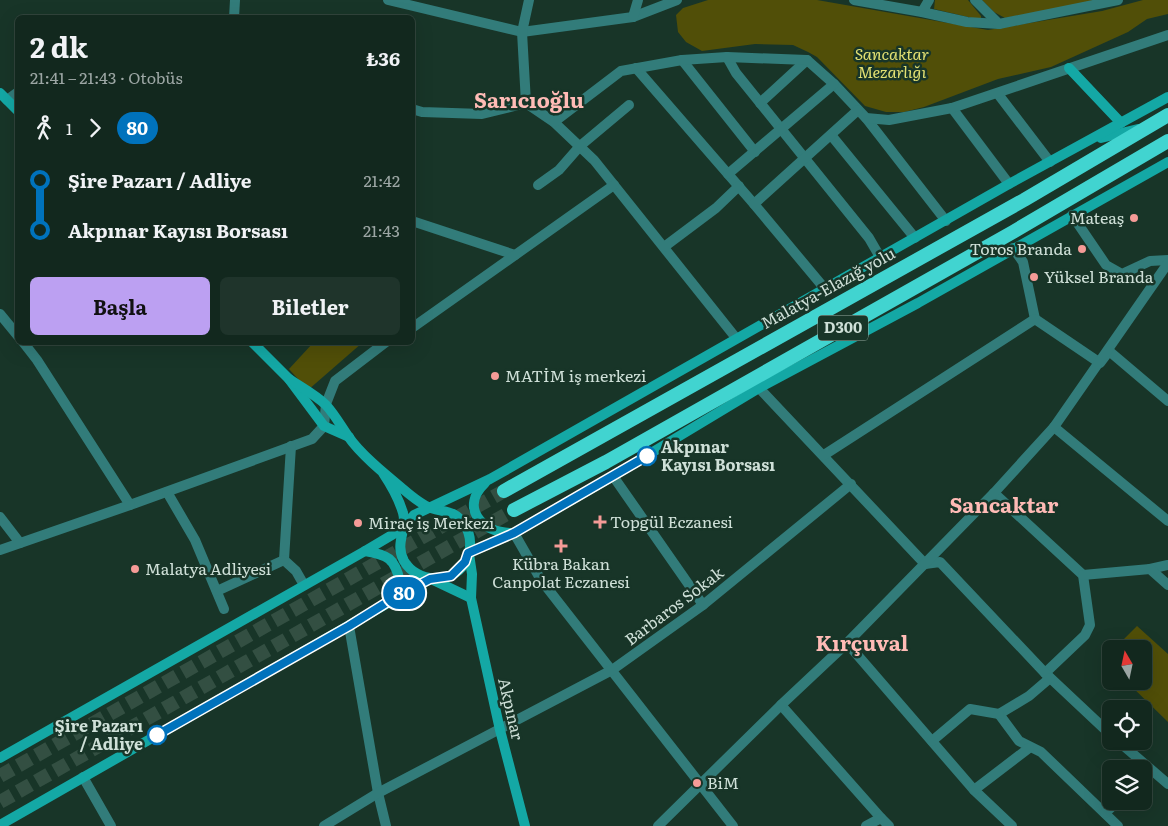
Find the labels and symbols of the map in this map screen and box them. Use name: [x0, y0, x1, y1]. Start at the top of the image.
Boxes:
park label: Sancaktar Mezarlığı: [855, 41, 929, 83]
district label: Sarıcıoğlu: [474, 83, 584, 114]
place label: Mateaş: [1070, 205, 1124, 229]
marker: Mateaş: [1128, 212, 1140, 224]
place label: Toros Branda: [970, 236, 1072, 260]
street label: Malatya-Elazığ yolu: [756, 240, 899, 334]
marker: Toros Branda: [1076, 243, 1088, 255]
place label: Yüksel Branda: [1044, 264, 1154, 288]
marker: Yüksel Branda: [1028, 271, 1040, 283]
road number: D300: [818, 316, 868, 340]
place label: MATİM iş merkezi: [505, 363, 646, 387]
marker: MATİM iş merkezi: [489, 370, 501, 382]
place label: Akpınar Kayısı Borsası: [661, 434, 775, 476]
marker: Akpınar Kayısı Borsası: [637, 446, 657, 466]
district label: Sancaktar: [950, 488, 1059, 519]
place label: Topgül Eczanesi: [610, 509, 733, 533]
place label: Miraç iş Merkezi: [368, 510, 494, 534]
marker: Topgül Eczanesi: [594, 516, 606, 528]
marker: Miraç iş Merkezi: [352, 517, 364, 529]
marker: Kübra Bakan Canpolat Eczanesi: [555, 540, 567, 552]
place label: Kübra Bakan Canpolat Eczanesi: [492, 551, 630, 593]
place label: Malatya Adliyesi: [145, 556, 271, 580]
street label: Barbaros Sokak: [619, 560, 728, 650]
marker: Malatya Adliyesi: [129, 563, 141, 575]
line badge: 80: [382, 577, 426, 609]
district label: Kırçuval: [816, 626, 909, 657]
north arrow: [1102, 640, 1152, 690]
street label: Akpınar: [493, 675, 531, 743]
place label: Şire Pazarı / Adliye: [55, 713, 143, 755]
marker: Şire Pazarı / Adliye: [147, 725, 167, 745]
place label: BiM: [707, 770, 739, 794]
marker: BiM: [691, 777, 703, 789]

